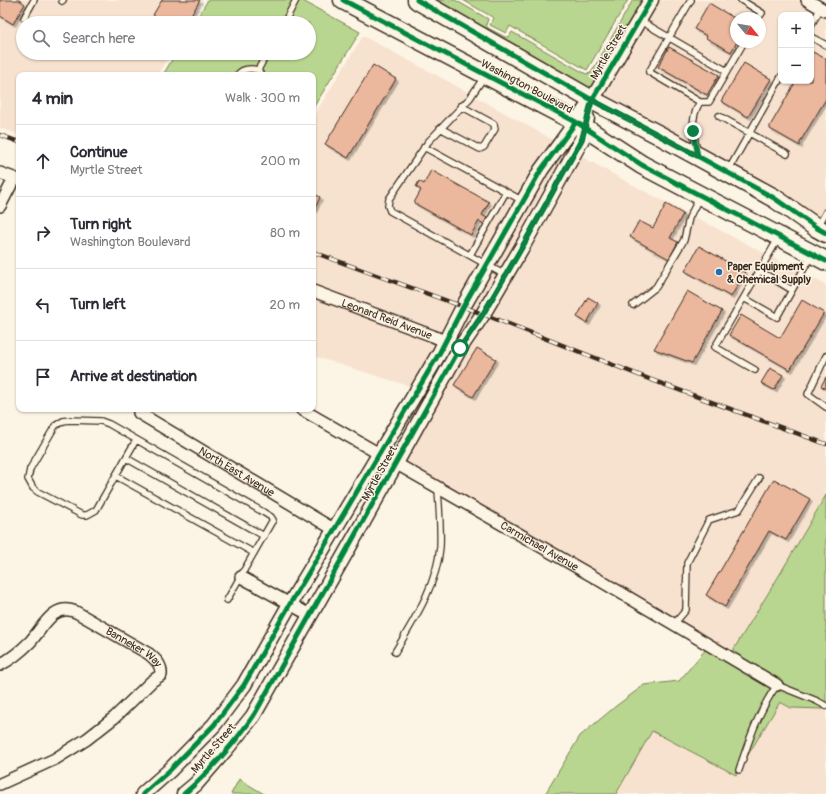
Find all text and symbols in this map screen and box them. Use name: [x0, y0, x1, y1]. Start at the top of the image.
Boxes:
north arrow: [730, 12, 766, 48]
map controls: [778, 12, 814, 84]
button: +: [778, 12, 814, 48]
search box: [16, 16, 316, 60]
street label: Myrtle Street: [587, 22, 630, 82]
icon: search: [30, 27, 52, 49]
text: Search here: [62, 29, 135, 48]
button: −: [778, 48, 814, 84]
street label: Washington Boulevard: [479, 57, 575, 116]
text: 4 min: [32, 88, 73, 109]
text: Walk · 300 m: [225, 90, 300, 106]
route end: [684, 122, 702, 140]
text: Continue: [70, 143, 128, 162]
icon: ahead: [32, 150, 54, 172]
text: 200 m: [261, 153, 300, 169]
text: Myrtle Street: [70, 162, 142, 178]
text: Turn right: [70, 215, 131, 234]
icon: right: [32, 222, 54, 244]
text: 80 m: [270, 225, 300, 241]
text: Washington Boulevard: [70, 234, 191, 250]
place label: Paper Equipment & Chemical Supply: [727, 260, 811, 286]
marker: Paper Equipment & Chemical Supply: [714, 267, 724, 277]
icon: left: [32, 294, 54, 316]
text: Turn left: [70, 295, 126, 314]
street label: Leonard Reid Avenue: [340, 296, 434, 342]
text: 20 m: [269, 297, 300, 313]
route start: [451, 339, 469, 357]
icon: arrive: [32, 366, 54, 388]
text: Arrive at destination: [70, 367, 197, 386]
street label: Myrtle Street: [359, 443, 400, 503]
street label: North East Avenue: [196, 444, 277, 500]
street label: Carmichael Avenue: [498, 519, 581, 574]
street label: Banneker Way: [103, 625, 165, 670]
street label: Myrtle Street: [188, 721, 239, 776]

